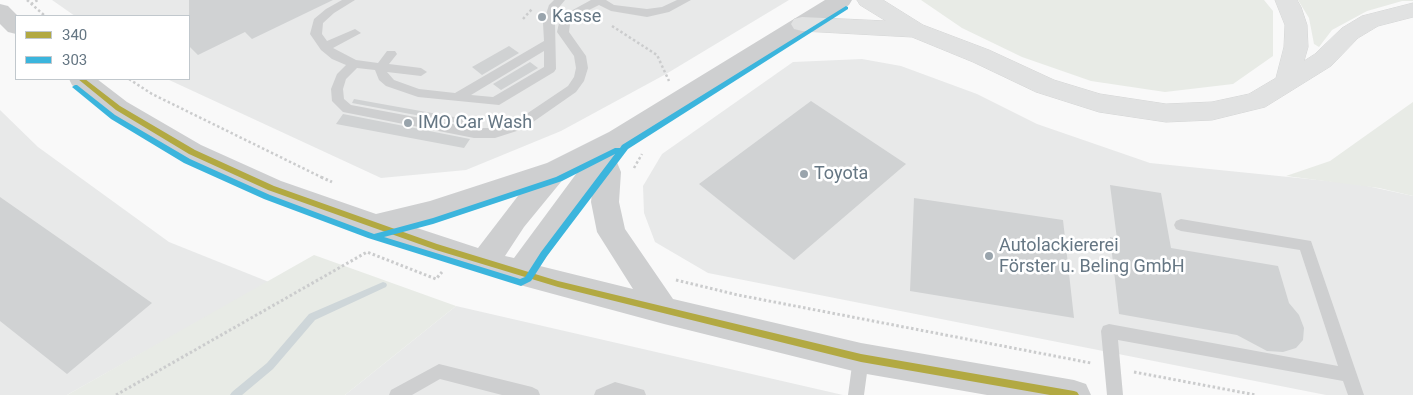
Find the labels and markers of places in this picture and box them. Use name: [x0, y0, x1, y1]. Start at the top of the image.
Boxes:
place label: Kasse: [552, 6, 601, 28]
marker: Kasse: [536, 11, 548, 23]
place label: IMO Car Wash: [418, 112, 532, 134]
marker: IMO Car Wash: [402, 117, 414, 129]
place label: Toyota: [814, 163, 868, 185]
marker: Toyota: [798, 168, 810, 180]
place label: Autolackiererei Förster u. Beling GmbH: [999, 235, 1185, 278]
marker: Autolackiererei Förster u. Beling GmbH: [983, 250, 995, 262]

